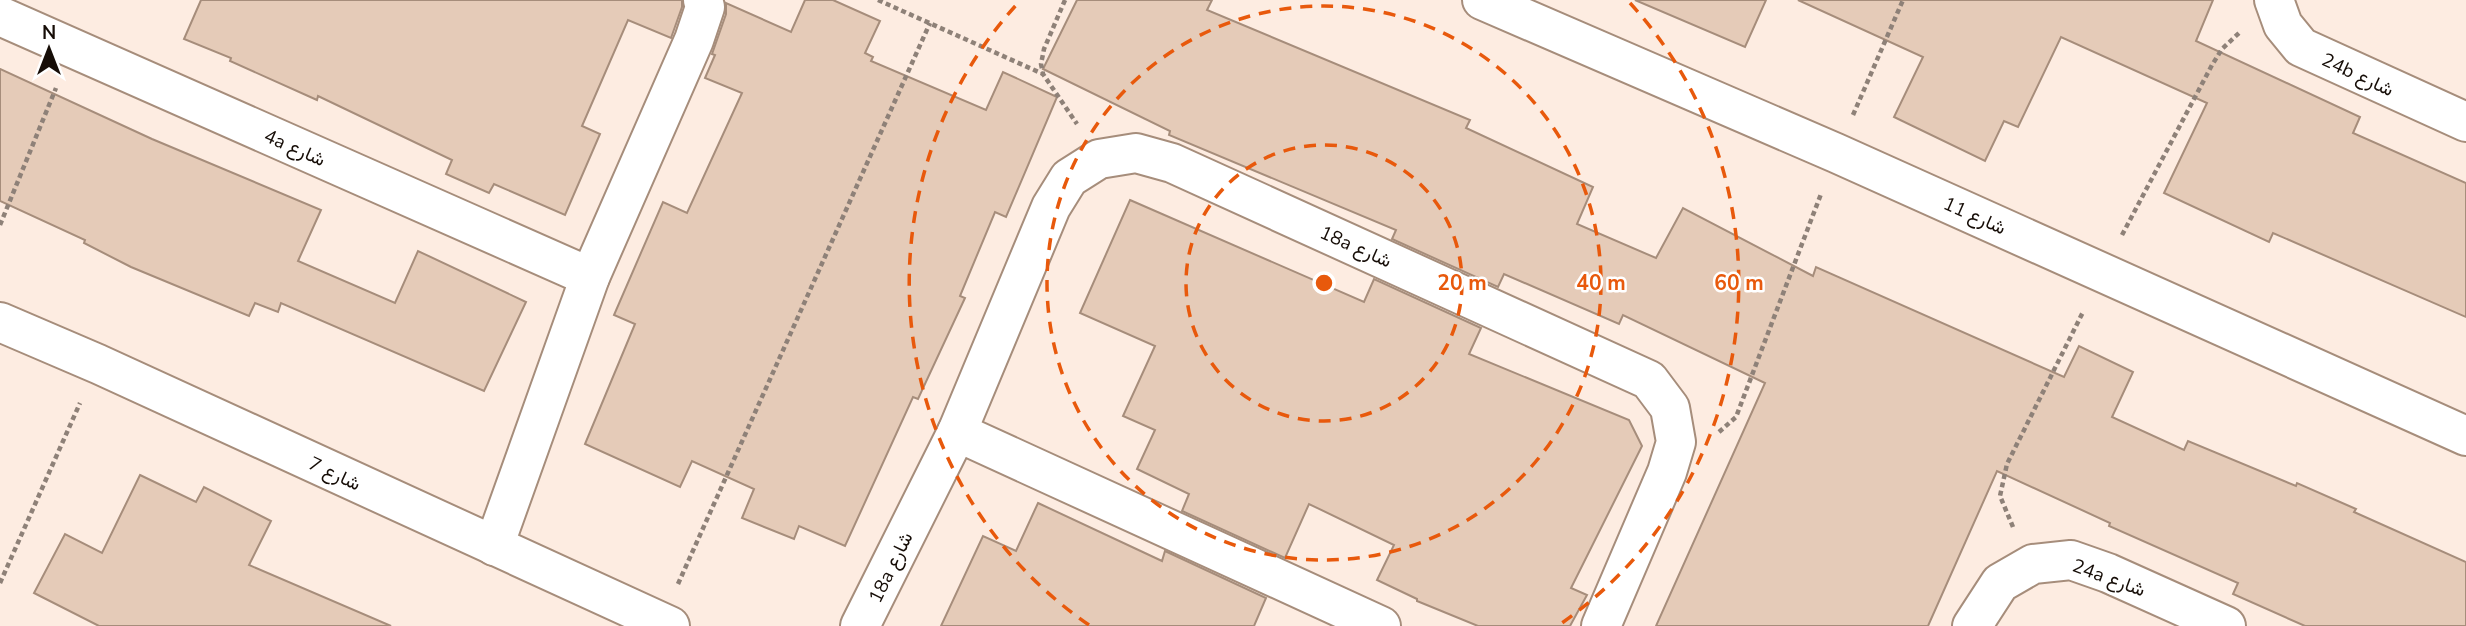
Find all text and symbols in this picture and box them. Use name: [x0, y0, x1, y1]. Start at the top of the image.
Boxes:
north arrow: [14, 14, 84, 84]
text: N: [42, 20, 56, 46]
street label: 24b شارع: [2317, 47, 2398, 103]
street label: 4a شارع: [260, 123, 329, 173]
street label: شارع 11: [1939, 191, 2010, 241]
street label: 18a شارع: [1316, 220, 1396, 274]
text: 20 m: [1437, 269, 1487, 297]
text: 40 m: [1576, 269, 1626, 297]
text: 60 m: [1714, 269, 1764, 297]
centre of rings: [1312, 271, 1336, 295]
street label: شارع 7: [304, 451, 365, 497]
street label: 18a شارع: [863, 528, 919, 607]
street label: 24a شارع: [2069, 553, 2149, 603]

